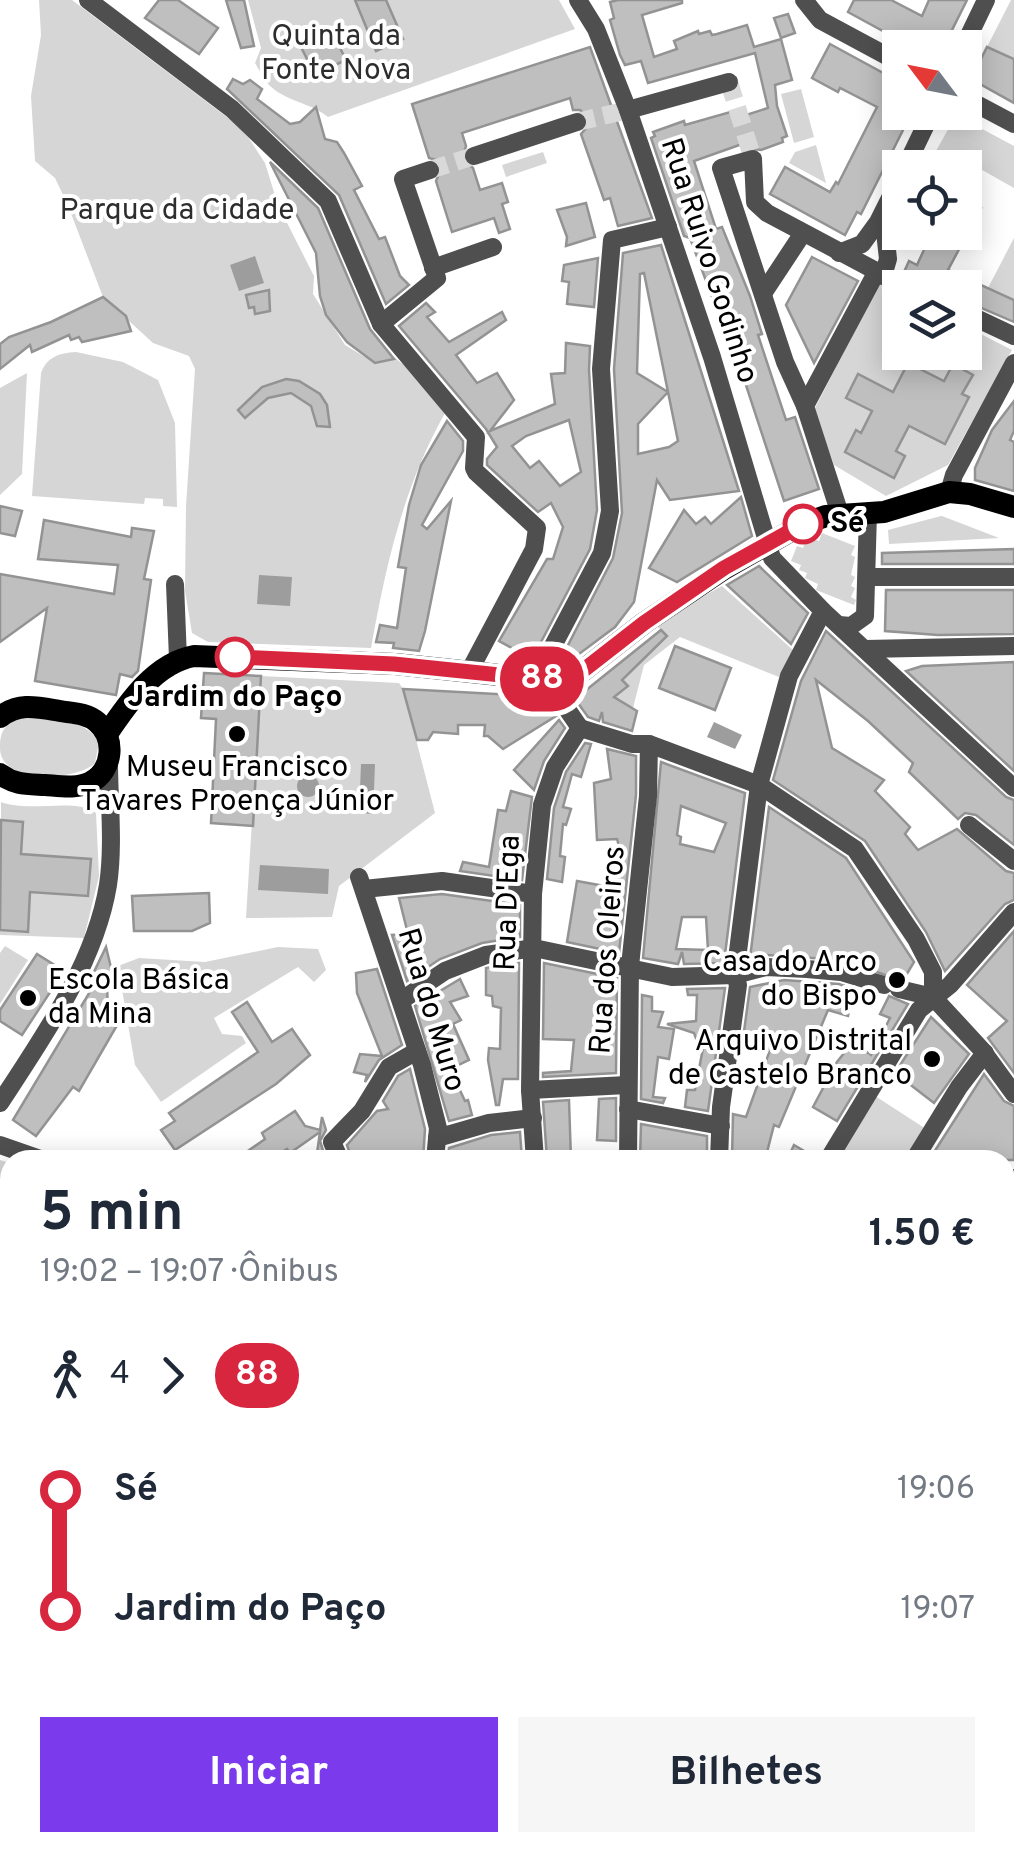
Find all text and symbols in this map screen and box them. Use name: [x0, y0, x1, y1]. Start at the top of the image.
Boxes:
park label: Quinta da Fonte Nova: [261, 19, 411, 90]
north arrow: [882, 30, 982, 130]
map controls: [882, 30, 982, 370]
street label: Rua Ruivo Godinho: [651, 134, 765, 388]
button: locate: [882, 150, 982, 250]
park label: Parque da Cidade: [59, 193, 295, 230]
button: layers: [882, 270, 982, 370]
marker: Sé: [784, 505, 822, 543]
place label: Sé: [830, 506, 865, 543]
marker: Jardim do Paço: [216, 638, 254, 676]
line badge: 88: [497, 646, 587, 712]
text: 88: [520, 657, 564, 701]
place label: Jardim do Paço: [127, 680, 343, 717]
marker: Museu Francisco Tavares Proença Júnior: [226, 723, 248, 745]
place label: Museu Francisco Tavares Proença Júnior: [80, 750, 395, 821]
street label: Rua D'Ega: [488, 834, 530, 972]
street label: Rua dos Oleiros: [583, 845, 635, 1055]
street label: Rua do Muro: [388, 924, 472, 1096]
place label: Casa do Arco do Bispo: [702, 945, 877, 1016]
place label: Escola Básica da Mina: [48, 963, 230, 1034]
marker: Casa do Arco do Bispo: [886, 969, 908, 991]
marker: Escola Básica da Mina: [17, 987, 39, 1009]
place label: Arquivo Distrital de Castelo Branco: [668, 1024, 912, 1095]
marker: Arquivo Distrital de Castelo Branco: [921, 1048, 943, 1070]
text: 5 min: [40, 1180, 184, 1250]
text: 1.50 €: [869, 1211, 975, 1260]
text: 19:02 – 19:07 · Ônibus: [40, 1253, 339, 1293]
icon: walk: [40, 1348, 95, 1403]
icon: forward: [145, 1348, 200, 1403]
text: 88: [235, 1353, 279, 1397]
text: 4: [110, 1355, 130, 1395]
text: Sé: [114, 1466, 158, 1515]
text: 19:06: [897, 1470, 975, 1510]
text: Jardim do Paço: [114, 1586, 387, 1635]
text: 19:07: [900, 1590, 975, 1630]
button: Iniciar: [40, 1717, 498, 1832]
button: Bilhetes: [518, 1717, 975, 1832]

